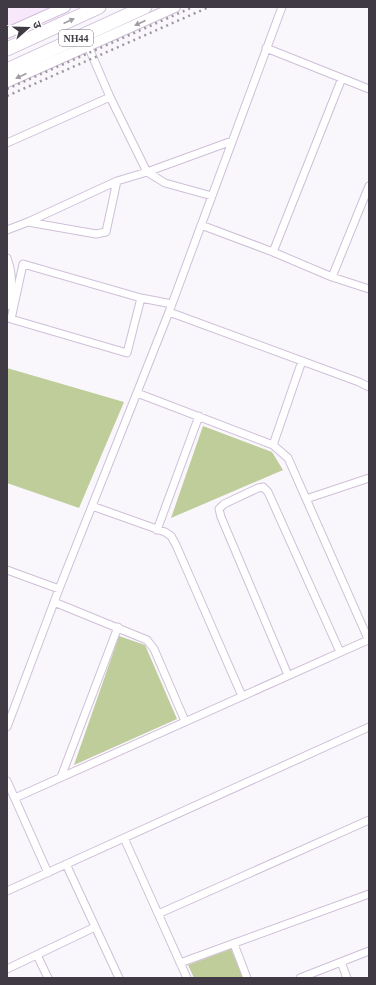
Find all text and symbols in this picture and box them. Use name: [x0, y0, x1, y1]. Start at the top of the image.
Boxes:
north arrow: [8, 8, 48, 48]
one-way arrow: [63, 18, 75, 24]
text: उ: [31, 20, 44, 30]
one-way arrow: [134, 20, 145, 26]
road number: NH44: [59, 30, 93, 46]
one-way arrow: [15, 73, 26, 79]

